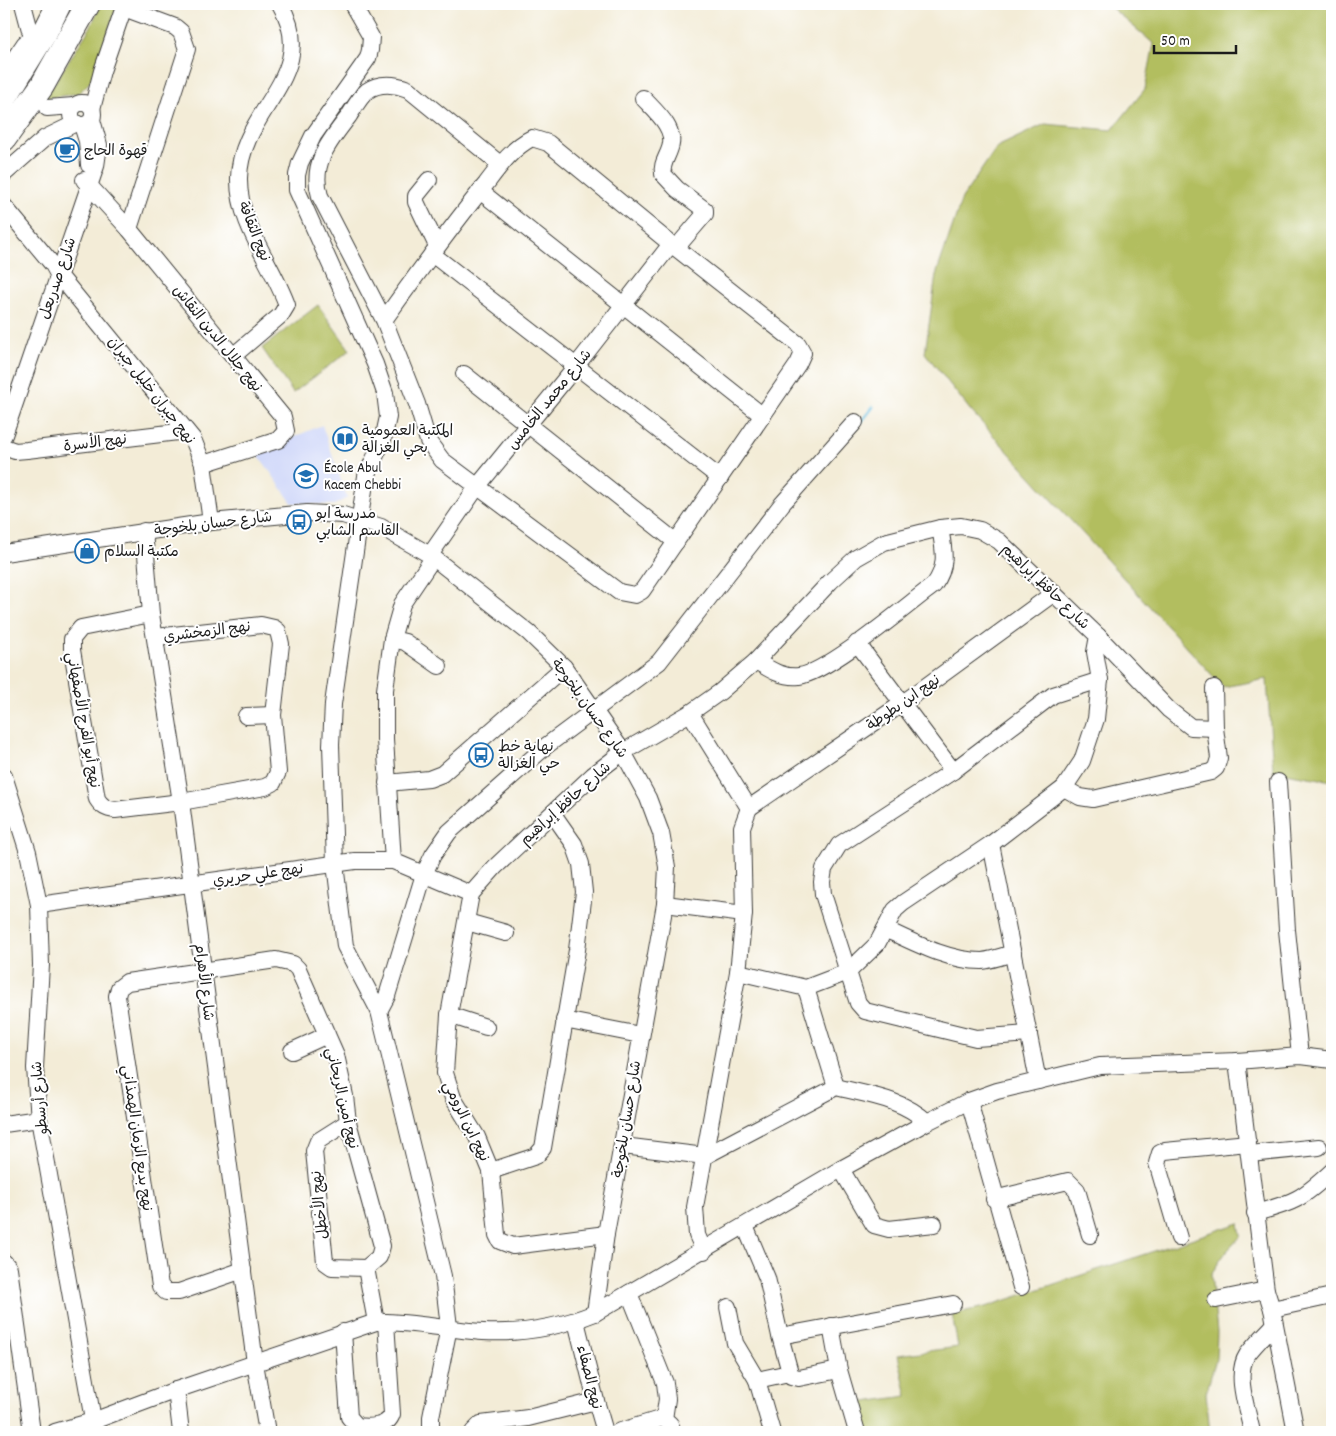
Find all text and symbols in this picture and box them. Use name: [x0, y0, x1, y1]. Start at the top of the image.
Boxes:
scale bar: [1154, 22, 1236, 54]
text: 50 m: [1161, 31, 1190, 53]
cafe icon: قهوة الحاج: [54, 137, 80, 163]
place label: قهوة الحاج: [84, 141, 148, 163]
street label: نهج الثقافة: [231, 198, 275, 265]
street label: شارع صدربعل: [35, 235, 83, 323]
street label: نهج جلال الدين النقاش: [166, 281, 267, 398]
street label: نهج جبران خليل جبران: [101, 333, 200, 450]
street label: شارع محمد الخامس: [503, 345, 598, 455]
place label: المكتبة العمومية بحي الغزالة: [362, 421, 453, 460]
library icon: المكتبة العمومية بحي الغزالة: [332, 426, 358, 452]
street label: نهج الأسرة: [62, 428, 128, 459]
place label: École Abul Kacem Chebbi: [324, 458, 401, 497]
school or university icon: École Abul Kacem Chebbi: [293, 463, 319, 489]
place label: مدرسة ابو القاسم الشابي: [315, 504, 399, 543]
street label: شارع حسان بلخوجة: [153, 507, 273, 543]
bus stop icon: مدرسة ابو القاسم الشابي: [286, 509, 312, 535]
shop icon: مكتبة السلام: [74, 538, 100, 564]
street label: شارع حافظ إبراهيم: [995, 539, 1094, 636]
place label: مكتبة السلام: [104, 542, 179, 564]
street label: نهج الزمخشري: [162, 617, 252, 649]
street label: نهج أبو الفرج الأصفهاني: [59, 650, 106, 790]
street label: شارع حسان بلخوجة: [545, 655, 632, 764]
street label: نهج ابن بطوطة: [863, 670, 945, 737]
place label: نهاية خط حي الغزالة: [498, 737, 560, 776]
bus stop icon: نهاية خط حي الغزالة: [468, 742, 494, 768]
street label: شارع حافظ إبراهيم: [516, 758, 617, 851]
street label: نهج علي حريري: [212, 859, 305, 893]
street label: شارع الأهرام: [187, 942, 220, 1022]
street label: نهج أمين الريحاني: [319, 1046, 363, 1151]
street label: شارع حسان بلخوجة: [608, 1059, 648, 1180]
street label: شارع أرسطو: [27, 1060, 55, 1136]
street label: نهج بديع الزمان الهمذاني: [115, 1064, 157, 1213]
street label: نهج ابن الرومي: [436, 1078, 494, 1166]
street label: نهج الأخطل: [305, 1169, 336, 1240]
street label: نهج الصفاء: [569, 1343, 607, 1412]

